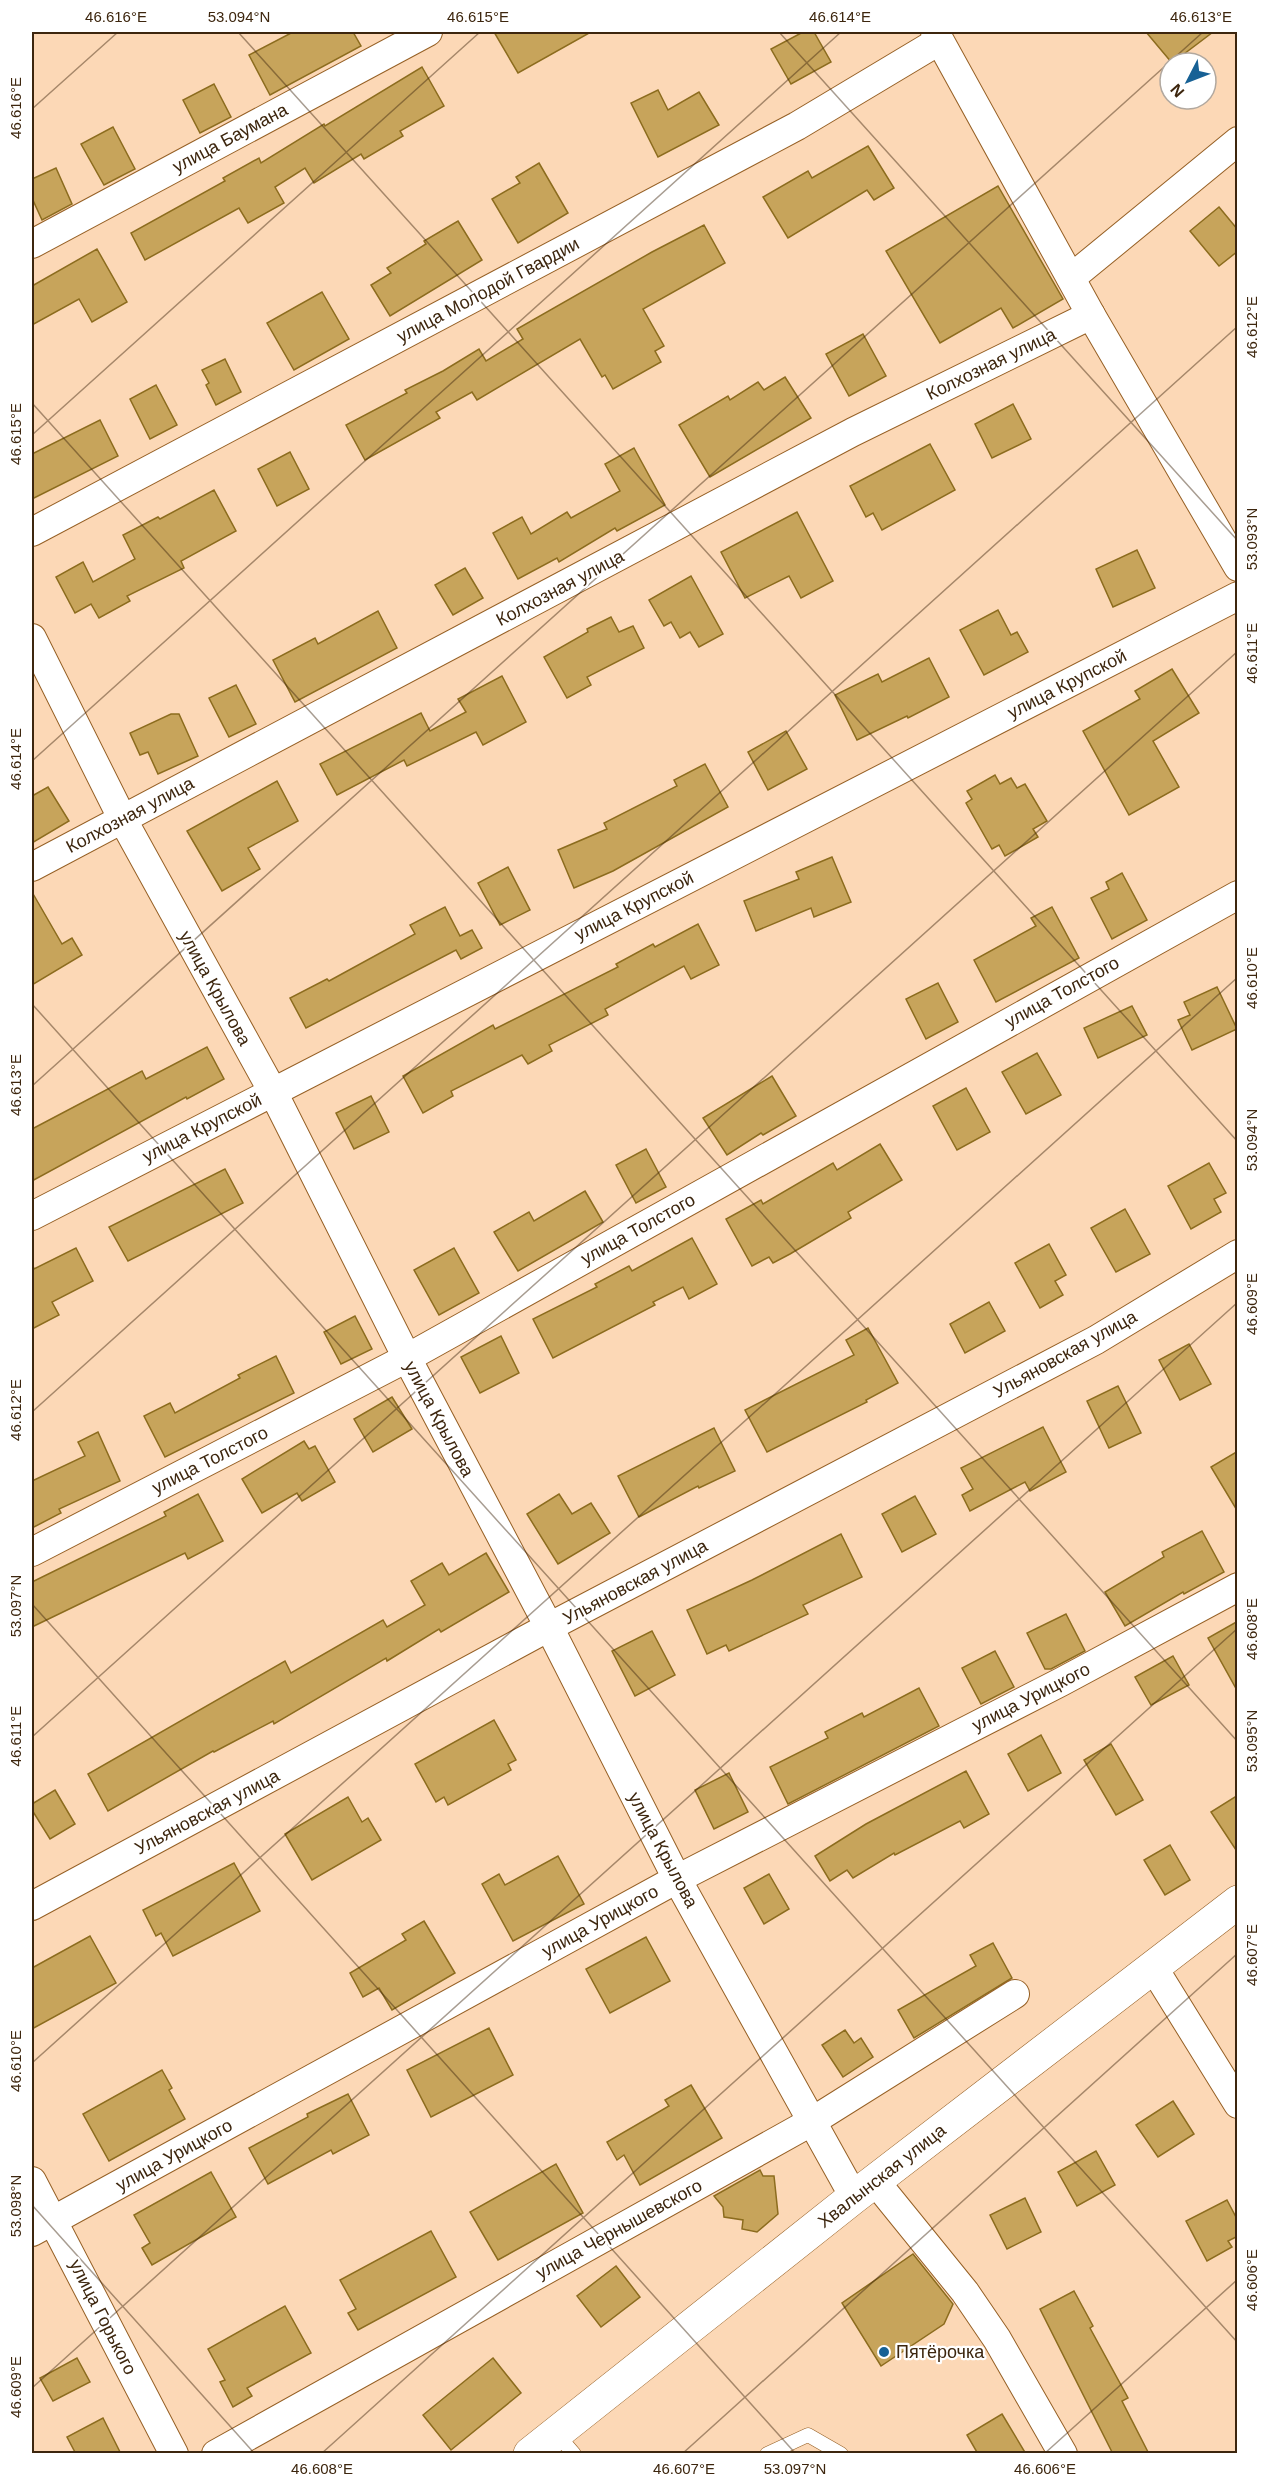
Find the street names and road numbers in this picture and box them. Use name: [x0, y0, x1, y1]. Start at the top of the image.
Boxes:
street label: улица Баумана: [169, 99, 292, 177]
street label: улица Молодой Гвардии: [393, 233, 583, 347]
street label: Колхозная улица: [923, 324, 1060, 404]
street label: Колхозная улица: [493, 545, 628, 630]
street label: улица Крупской: [1004, 645, 1130, 723]
street label: Колхозная улица: [63, 772, 198, 857]
street label: улица Крупской: [571, 867, 697, 945]
street label: улица Крылова: [175, 927, 255, 1050]
street label: улица Толстого: [1001, 952, 1123, 1032]
street label: улица Крупской: [139, 1089, 265, 1167]
street label: улица Толстого: [577, 1189, 699, 1269]
street label: Ульяновская улица: [990, 1306, 1141, 1402]
street label: улица Крылова: [400, 1358, 478, 1481]
street label: улица Толстого: [149, 1422, 271, 1498]
street label: Ульяновская улица: [559, 1535, 712, 1629]
street label: улица Урицкого: [969, 1659, 1093, 1735]
street label: Ульяновская улица: [131, 1765, 284, 1859]
street label: улица Крылова: [624, 1789, 702, 1912]
street label: улица Урицкого: [538, 1881, 662, 1961]
street label: улица Урицкого: [112, 2115, 236, 2195]
street label: Хвалынская улица: [814, 2119, 951, 2232]
street label: улица Чернышевского: [533, 2175, 705, 2283]
street label: улица Горького: [65, 2256, 141, 2378]

